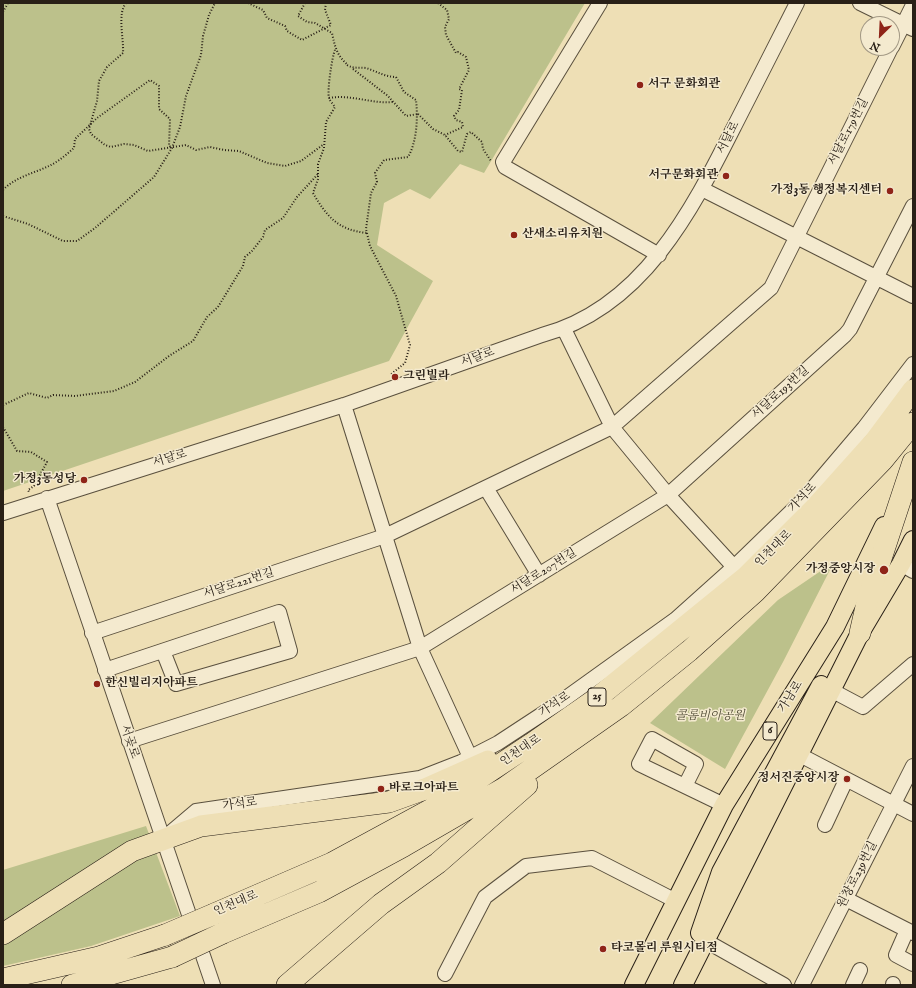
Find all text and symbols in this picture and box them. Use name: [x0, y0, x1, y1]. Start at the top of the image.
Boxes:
north arrow: [860, 16, 900, 56]
text: N: [868, 38, 883, 54]
place label: 서구 문화회관: [648, 78, 720, 92]
marker: 서구 문화회관: [635, 80, 645, 90]
street label: 서달로179번길: [826, 96, 872, 168]
street label: 서달로: [715, 119, 743, 157]
place label: 서구문화회관: [648, 169, 718, 183]
marker: 서구문화회관: [721, 171, 731, 181]
place label: 가정3동 행정복지센터: [771, 184, 882, 198]
marker: 가정3동 행정복지센터: [885, 186, 895, 196]
place label: 산새소리유치원: [522, 228, 603, 242]
marker: 산새소리유치원: [509, 230, 519, 240]
street label: 서달로: [459, 345, 497, 371]
street label: 서달로193번길: [749, 364, 813, 422]
place label: 그린빌라: [403, 370, 449, 384]
marker: 그린빌라: [390, 372, 400, 382]
street label: 서달로: [151, 447, 189, 471]
place label: 가정3동성당: [14, 473, 76, 487]
marker: 가정3동성당: [79, 475, 89, 485]
street label: 가석로: [786, 480, 820, 516]
street label: 인천대로: [753, 528, 795, 570]
street label: 서달로207번길: [508, 546, 580, 598]
place label: 가정중앙시장: [805, 563, 875, 577]
marker: 가정중앙시장: [878, 564, 890, 576]
street label: 서달로221번길: [202, 566, 276, 602]
place label: 한신빌리지아파트: [105, 677, 198, 691]
street label: 가남로: [776, 678, 806, 716]
marker: 한신빌리지아파트: [92, 679, 102, 689]
road number: 25: [588, 688, 606, 706]
street label: 가석로: [537, 689, 573, 721]
park label: 콜롬비아공원: [675, 710, 745, 724]
road number: 6: [763, 722, 777, 740]
street label: 서곶로: [117, 723, 141, 761]
street label: 인천대로: [498, 732, 544, 770]
place label: 정서진중앙시장: [758, 772, 839, 786]
marker: 정서진중앙시장: [842, 774, 852, 784]
place label: 바로크아파트: [389, 782, 459, 796]
marker: 바로크아파트: [376, 784, 386, 794]
street label: 가석로: [222, 795, 258, 815]
street label: 원창로239번길: [835, 839, 881, 911]
street label: 인천대로: [212, 888, 260, 920]
place label: 타코몰리 루원시티점: [611, 942, 718, 956]
marker: 타코몰리 루원시티점: [598, 944, 608, 954]

